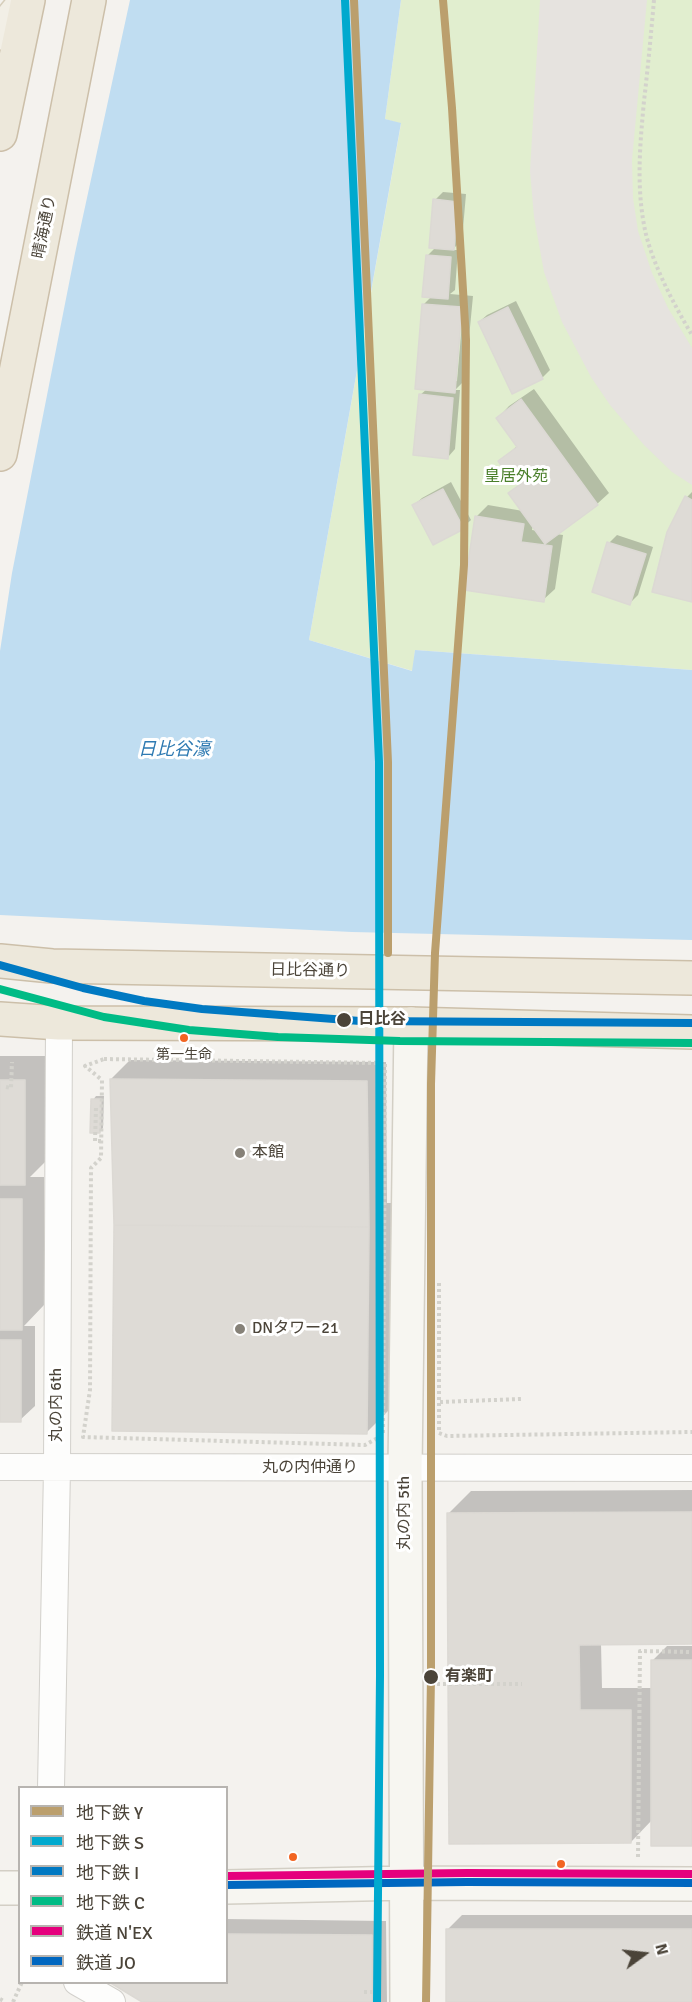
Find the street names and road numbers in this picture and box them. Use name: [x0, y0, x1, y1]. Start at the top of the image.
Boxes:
street label: 晴海通り: [29, 194, 61, 260]
street label: 日比谷通り: [270, 961, 350, 981]
street label: 丸の内 6th: [47, 1368, 67, 1442]
street label: 丸の内仲通り: [262, 1458, 358, 1478]
street label: 丸の内 5th: [395, 1476, 415, 1550]

